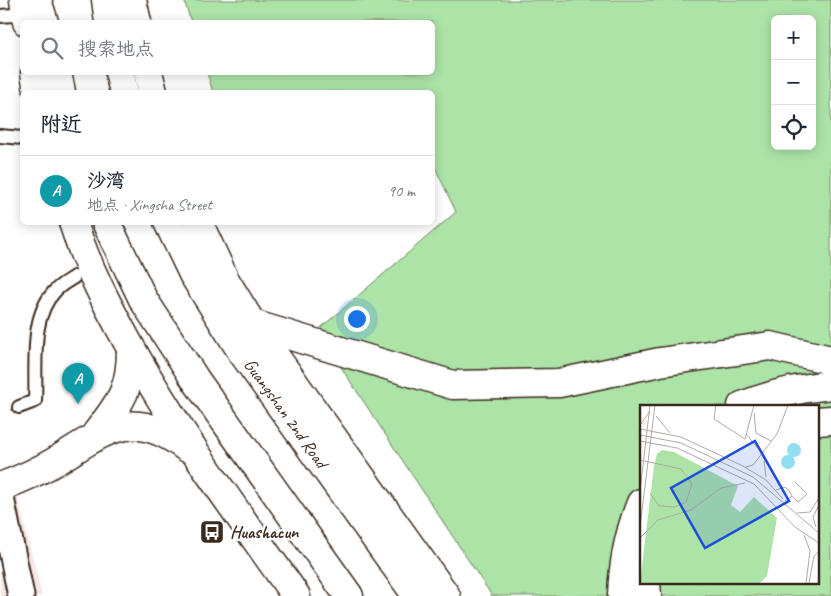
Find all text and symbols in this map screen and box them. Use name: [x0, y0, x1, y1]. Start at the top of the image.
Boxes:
map controls: [771, 15, 816, 150]
button: +: [771, 15, 816, 60]
search box: [20, 20, 435, 75]
icon: search: [38, 34, 66, 62]
text: 搜索地点: [78, 37, 154, 61]
button: −: [771, 60, 816, 105]
button: locate: [771, 105, 816, 150]
text: 附近: [40, 111, 82, 137]
text: 沙湾: [87, 169, 125, 193]
text: A: [52, 181, 60, 201]
text: 90 m: [388, 181, 415, 201]
text: 地点 · Xingsha Street: [87, 195, 212, 215]
your location: [344, 306, 370, 332]
street label: Guangshan 2nd Road: [239, 354, 334, 474]
pin: A: [62, 363, 94, 404]
inset map: [640, 405, 818, 584]
bus stop icon: Huashacun: [199, 519, 225, 545]
place label: Huashacun: [230, 521, 299, 543]

